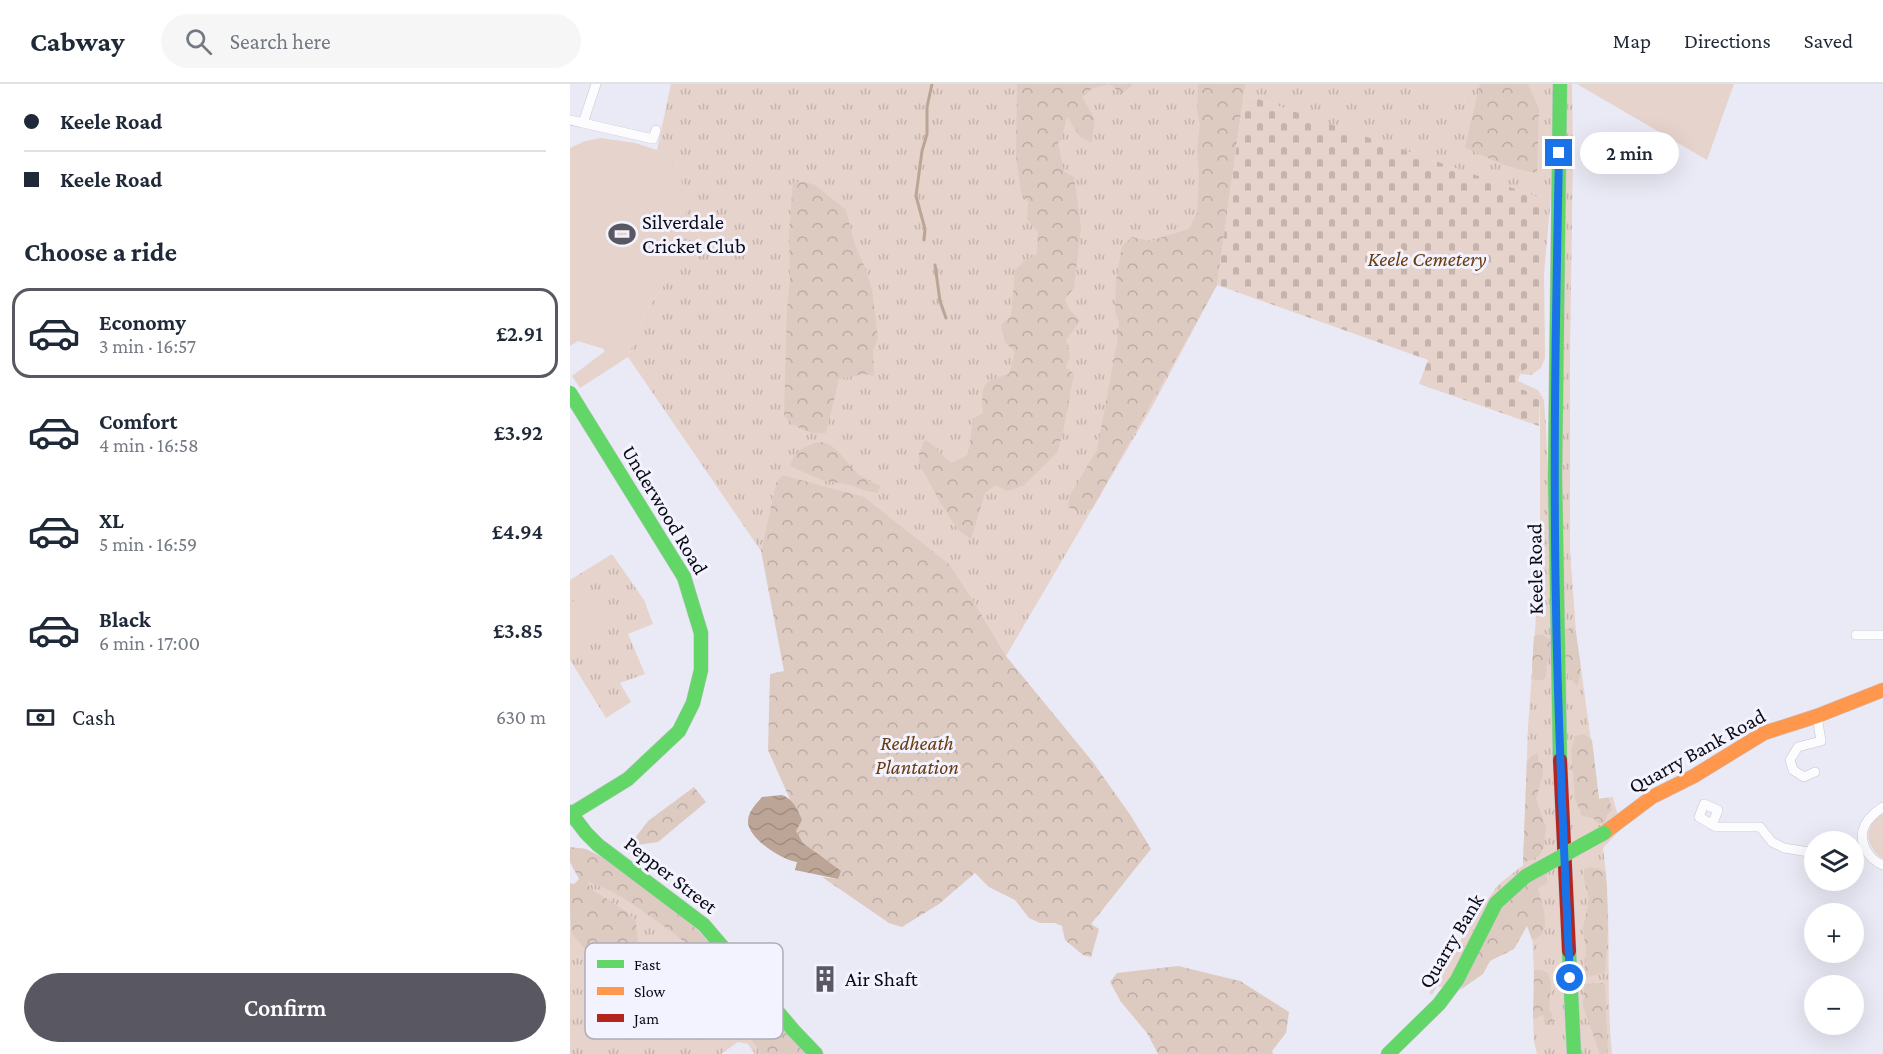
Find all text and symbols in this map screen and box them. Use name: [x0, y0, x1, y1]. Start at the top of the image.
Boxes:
search box: [161, 14, 581, 68]
icon: search: [182, 25, 215, 58]
text: Cabway: [30, 26, 125, 57]
text: Search here: [230, 29, 331, 54]
text: Map: [1613, 29, 1651, 53]
text: Directions: [1684, 29, 1771, 53]
text: Saved: [1804, 29, 1853, 53]
text: Keele Road: [60, 109, 162, 134]
callout: 2 min: [1580, 132, 1679, 174]
route end: [1545, 139, 1572, 166]
text: 2 min: [1606, 142, 1653, 164]
text: Keele Road: [60, 167, 162, 192]
place label: Silverdale Cricket Club: [642, 210, 746, 258]
sports icon: Silverdale Cricket Club: [607, 219, 637, 249]
text: Choose a ride: [24, 237, 177, 267]
park label: Keele Cemetery: [1368, 247, 1487, 271]
icon: car: [27, 306, 81, 360]
text: Economy: [99, 310, 186, 335]
text: £2.91: [496, 321, 543, 346]
text: 3 min · 16:57: [99, 335, 196, 357]
icon: car: [27, 405, 81, 459]
text: Comfort: [99, 409, 177, 434]
text: £3.92: [494, 420, 543, 445]
text: 4 min · 16:58: [99, 434, 199, 456]
street label: Underwood Road: [617, 441, 713, 579]
icon: car: [27, 504, 81, 558]
text: XL: [99, 508, 124, 533]
text: £4.94: [492, 519, 543, 544]
street label: Keele Road: [1522, 523, 1548, 615]
text: 5 min · 16:59: [99, 533, 197, 555]
icon: car: [27, 603, 81, 657]
text: Black: [99, 607, 151, 632]
text: £3.85: [493, 618, 543, 643]
text: 6 min · 17:00: [99, 632, 200, 654]
icon: cash: [24, 701, 57, 734]
street label: Quarry Bank Road: [1624, 704, 1770, 798]
text: Cash: [72, 705, 116, 730]
text: 630 m: [496, 706, 546, 728]
park label: Redheath Plantation: [875, 731, 959, 779]
street label: Pepper Street: [620, 831, 723, 919]
map controls: [1804, 831, 1864, 1035]
button: layers: [1804, 831, 1864, 891]
street label: Quarry Bank: [1413, 889, 1489, 993]
button: +: [1804, 903, 1864, 963]
legend: [585, 943, 783, 1039]
text: Fast: [634, 956, 661, 973]
building icon: Air Shaft: [810, 964, 840, 994]
route start: [1556, 964, 1583, 991]
place label: Air Shaft: [845, 967, 919, 991]
button: Confirm: [24, 973, 546, 1042]
button: −: [1804, 975, 1864, 1035]
text: Slow: [634, 983, 666, 1000]
text: Jam: [632, 1010, 659, 1028]

